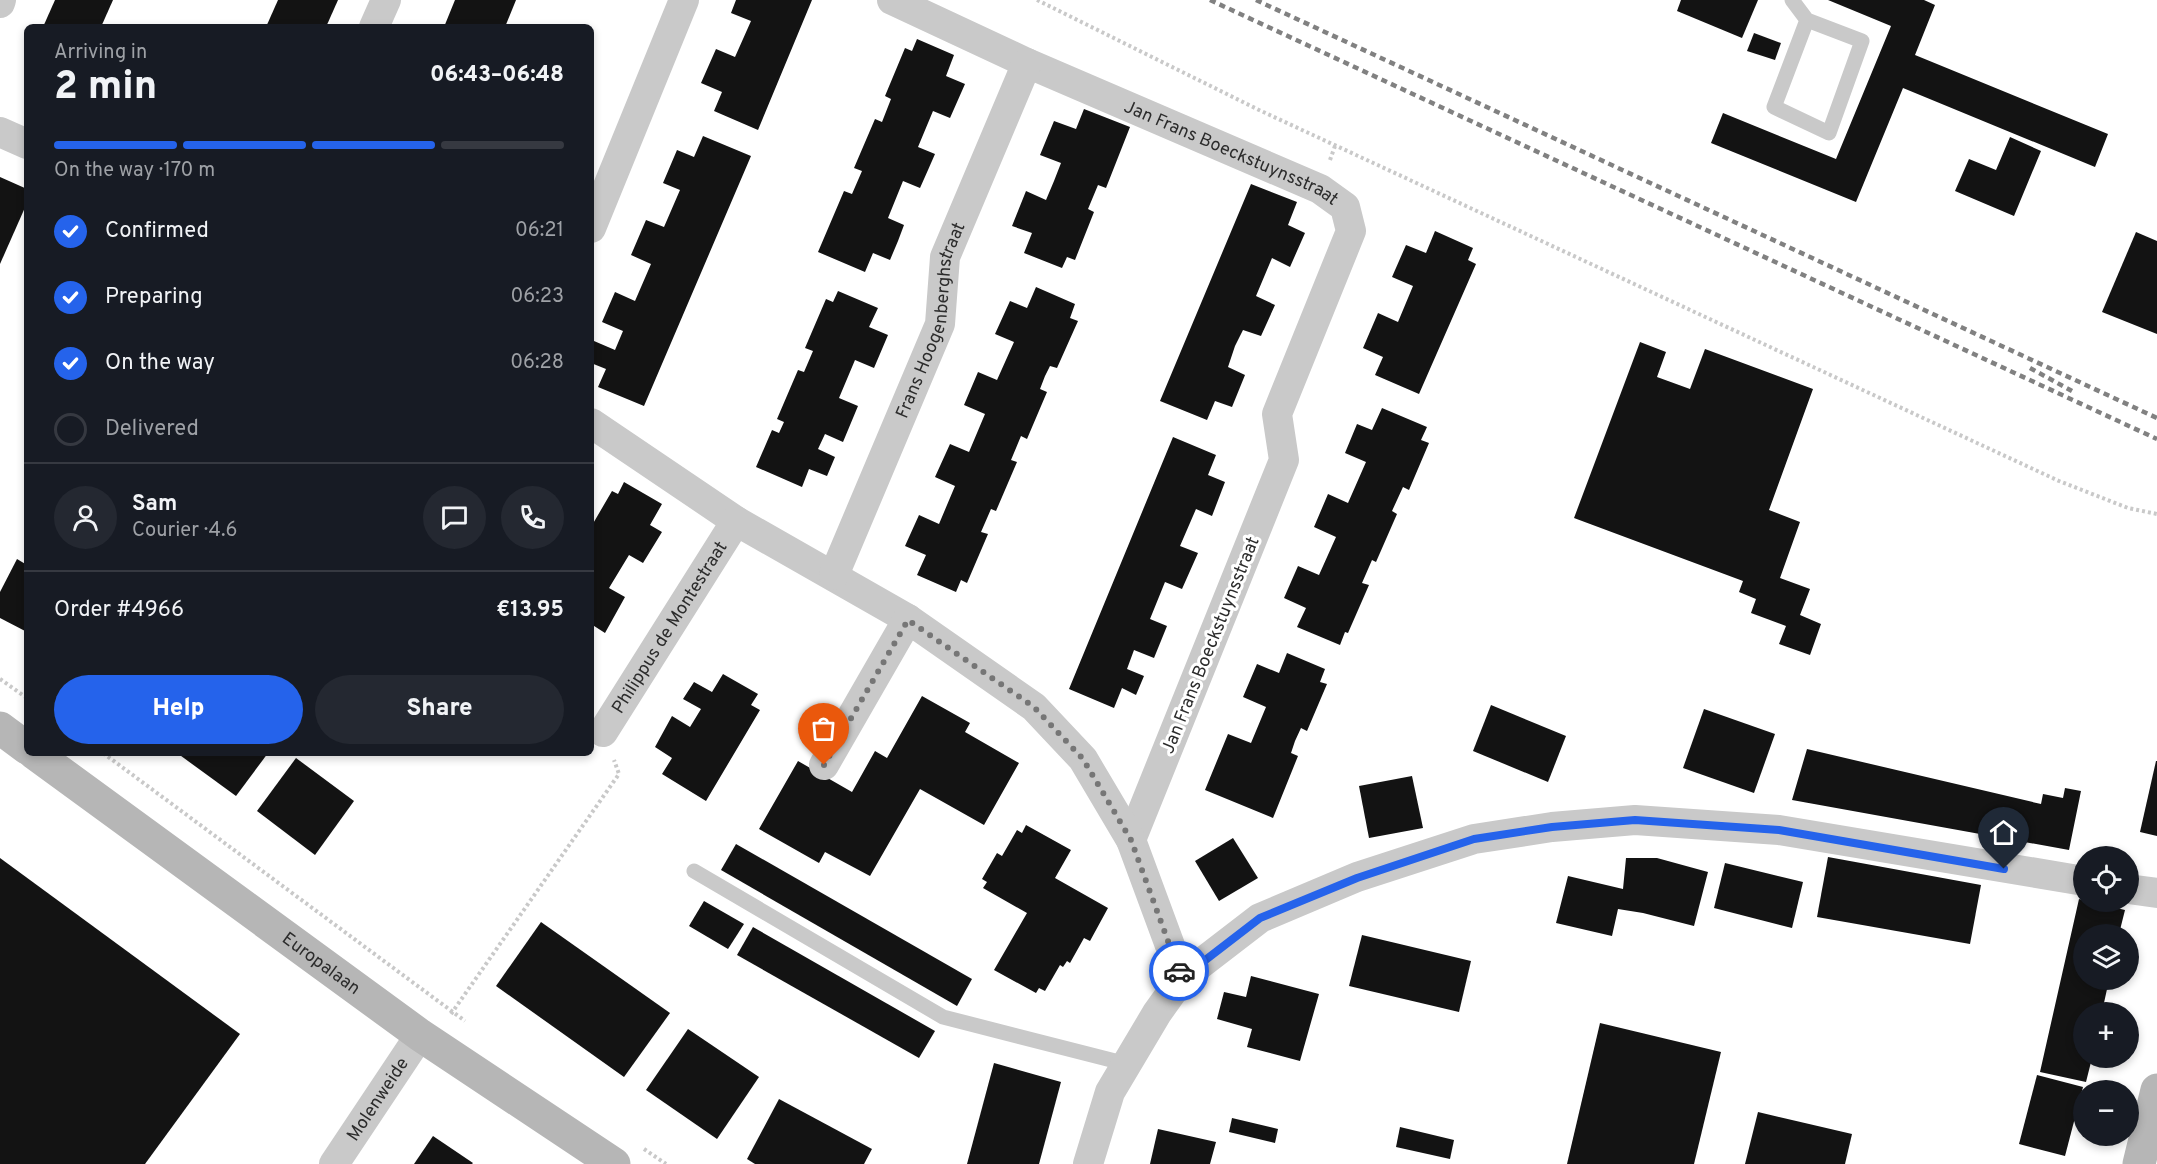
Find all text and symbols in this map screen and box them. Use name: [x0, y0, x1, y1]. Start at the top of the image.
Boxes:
text: Arriving in: [54, 40, 147, 66]
text: 06:43–06:48: [430, 62, 564, 89]
text: 2 min: [54, 64, 157, 113]
street label: Jan Frans Boeckstuynsstraat: [1120, 96, 1342, 211]
text: On the way · 170 m: [54, 158, 215, 184]
icon: check: [54, 215, 87, 248]
text: Confirmed: [105, 218, 209, 245]
text: 06:21: [515, 218, 564, 244]
street label: Frans Hoogenberghstraat: [891, 219, 971, 422]
icon: check: [54, 281, 87, 314]
text: Preparing: [105, 284, 203, 311]
text: 06:23: [510, 284, 564, 310]
icon: check: [54, 347, 87, 380]
text: On the way: [105, 350, 215, 377]
text: 06:28: [510, 350, 564, 376]
text: Delivered: [105, 416, 199, 443]
button: person: [54, 486, 117, 549]
button: chat: [423, 486, 486, 549]
button: phone: [501, 486, 564, 549]
text: Sam: [132, 491, 177, 518]
text: Courier · 4.6: [132, 518, 237, 544]
street label: Jan Frans Boeckstuynsstraat: [1157, 534, 1266, 757]
street label: Philippus de Montestraat: [607, 537, 733, 718]
text: Order #4966: [54, 597, 184, 624]
text: €13.95: [496, 597, 564, 624]
button: Help: [54, 675, 303, 744]
button: Share: [315, 675, 564, 744]
pin: [798, 703, 849, 765]
icon: bag: [807, 712, 840, 745]
pin: [1978, 807, 2029, 869]
icon: home: [1987, 816, 2020, 849]
map controls: [2073, 846, 2139, 1146]
button: locate: [2073, 846, 2139, 912]
button: layers: [2073, 924, 2139, 990]
street label: Europalaan: [277, 928, 364, 1001]
courier: [1149, 941, 1209, 1001]
icon: car: [1163, 955, 1196, 988]
button: +: [2073, 1002, 2139, 1068]
street label: Molenweide: [342, 1054, 415, 1146]
button: −: [2073, 1080, 2139, 1146]

